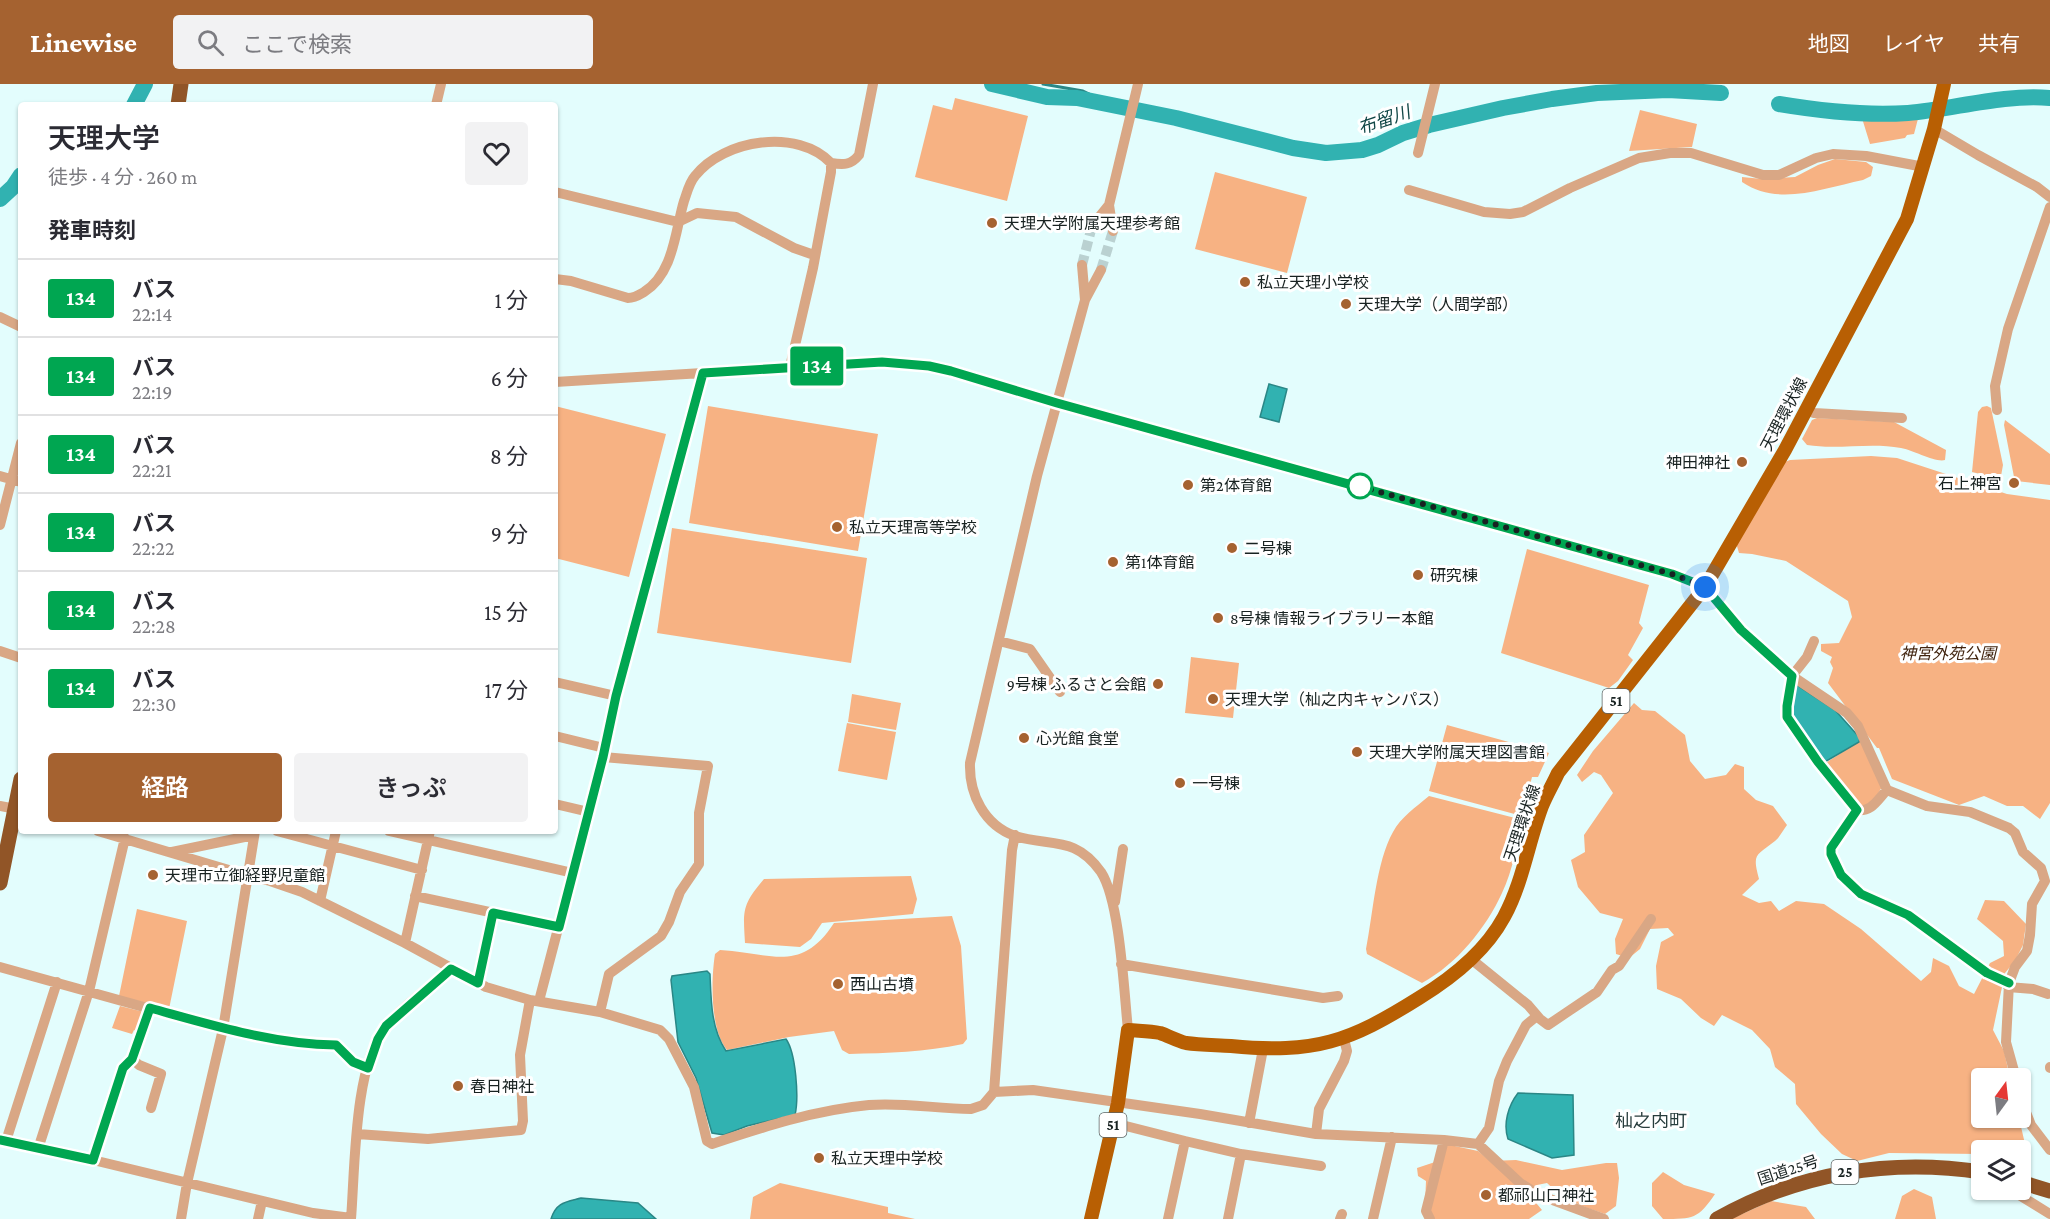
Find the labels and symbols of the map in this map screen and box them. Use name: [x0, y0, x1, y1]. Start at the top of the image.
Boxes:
water label: 布留川: [1355, 101, 1415, 138]
place label: 天理大学附属天理参考館: [1004, 215, 1180, 232]
marker: 天理大学附属天理参考館: [985, 216, 999, 230]
place label: 私立天理小学校: [1257, 274, 1369, 291]
marker: 私立天理小学校: [1238, 275, 1252, 289]
place label: 天理大学（人間学部）: [1358, 296, 1518, 313]
marker: 天理大学（人間学部）: [1339, 297, 1353, 311]
line badge: 134: [782, 346, 852, 386]
street label: 天理環状線: [1758, 375, 1810, 453]
place label: 神田神社: [1666, 454, 1730, 471]
marker: 神田神社: [1735, 455, 1749, 469]
unlabelled marker: [1347, 473, 1373, 499]
place label: 石上神宮: [1938, 475, 2002, 492]
marker: 石上神宮: [2007, 476, 2021, 490]
place label: 第2体育館: [1200, 477, 1272, 494]
marker: 第2体育館: [1181, 478, 1195, 492]
place label: 私立天理高等学校: [849, 519, 977, 536]
marker: 私立天理高等学校: [830, 520, 844, 534]
place label: 二号棟: [1244, 540, 1292, 557]
marker: 二号棟: [1225, 541, 1239, 555]
place label: 第1体育館: [1125, 554, 1194, 571]
marker: 第1体育館: [1106, 555, 1120, 569]
place label: 研究棟: [1430, 567, 1478, 584]
marker: 研究棟: [1411, 568, 1425, 582]
your location: [1690, 572, 1720, 602]
place label: 8号棟 情報ライブラリー本館: [1230, 610, 1434, 627]
marker: 8号棟 情報ライブラリー本館: [1211, 611, 1225, 625]
park label: 神宮外苑公園: [1900, 645, 1998, 662]
place label: 9号棟 ふるさと会館: [1007, 676, 1146, 693]
marker: 9号棟 ふるさと会館: [1151, 677, 1165, 691]
road number: 51: [1602, 689, 1630, 713]
place label: 天理大学（杣之内キャンパス）: [1225, 691, 1449, 708]
marker: 天理大学（杣之内キャンパス）: [1206, 692, 1220, 706]
place label: 心光館 食堂: [1036, 730, 1119, 747]
marker: 心光館 食堂: [1017, 731, 1031, 745]
place label: 天理大学附属天理図書館: [1369, 744, 1545, 761]
marker: 天理大学附属天理図書館: [1350, 745, 1364, 759]
place label: 一号棟: [1192, 775, 1240, 792]
marker: 一号棟: [1173, 776, 1187, 790]
street label: 天理環状線: [1501, 782, 1543, 864]
place label: 天理市立御経野児童館: [165, 867, 325, 884]
marker: 天理市立御経野児童館: [146, 868, 160, 882]
place label: 西山古墳: [850, 976, 914, 993]
marker: 西山古墳: [831, 977, 845, 991]
north arrow: [1971, 1068, 2031, 1128]
place label: 春日神社: [470, 1078, 534, 1095]
marker: 春日神社: [451, 1079, 465, 1093]
district label: 杣之内町: [1615, 1111, 1687, 1131]
road number: 51: [1100, 1113, 1126, 1137]
place label: 私立天理中学校: [831, 1150, 943, 1167]
marker: 私立天理中学校: [812, 1151, 826, 1165]
street label: 国道25号: [1755, 1152, 1821, 1188]
road number: 25: [1832, 1160, 1858, 1184]
place label: 都祁山口神社: [1498, 1187, 1594, 1204]
marker: 都祁山口神社: [1479, 1188, 1493, 1202]

